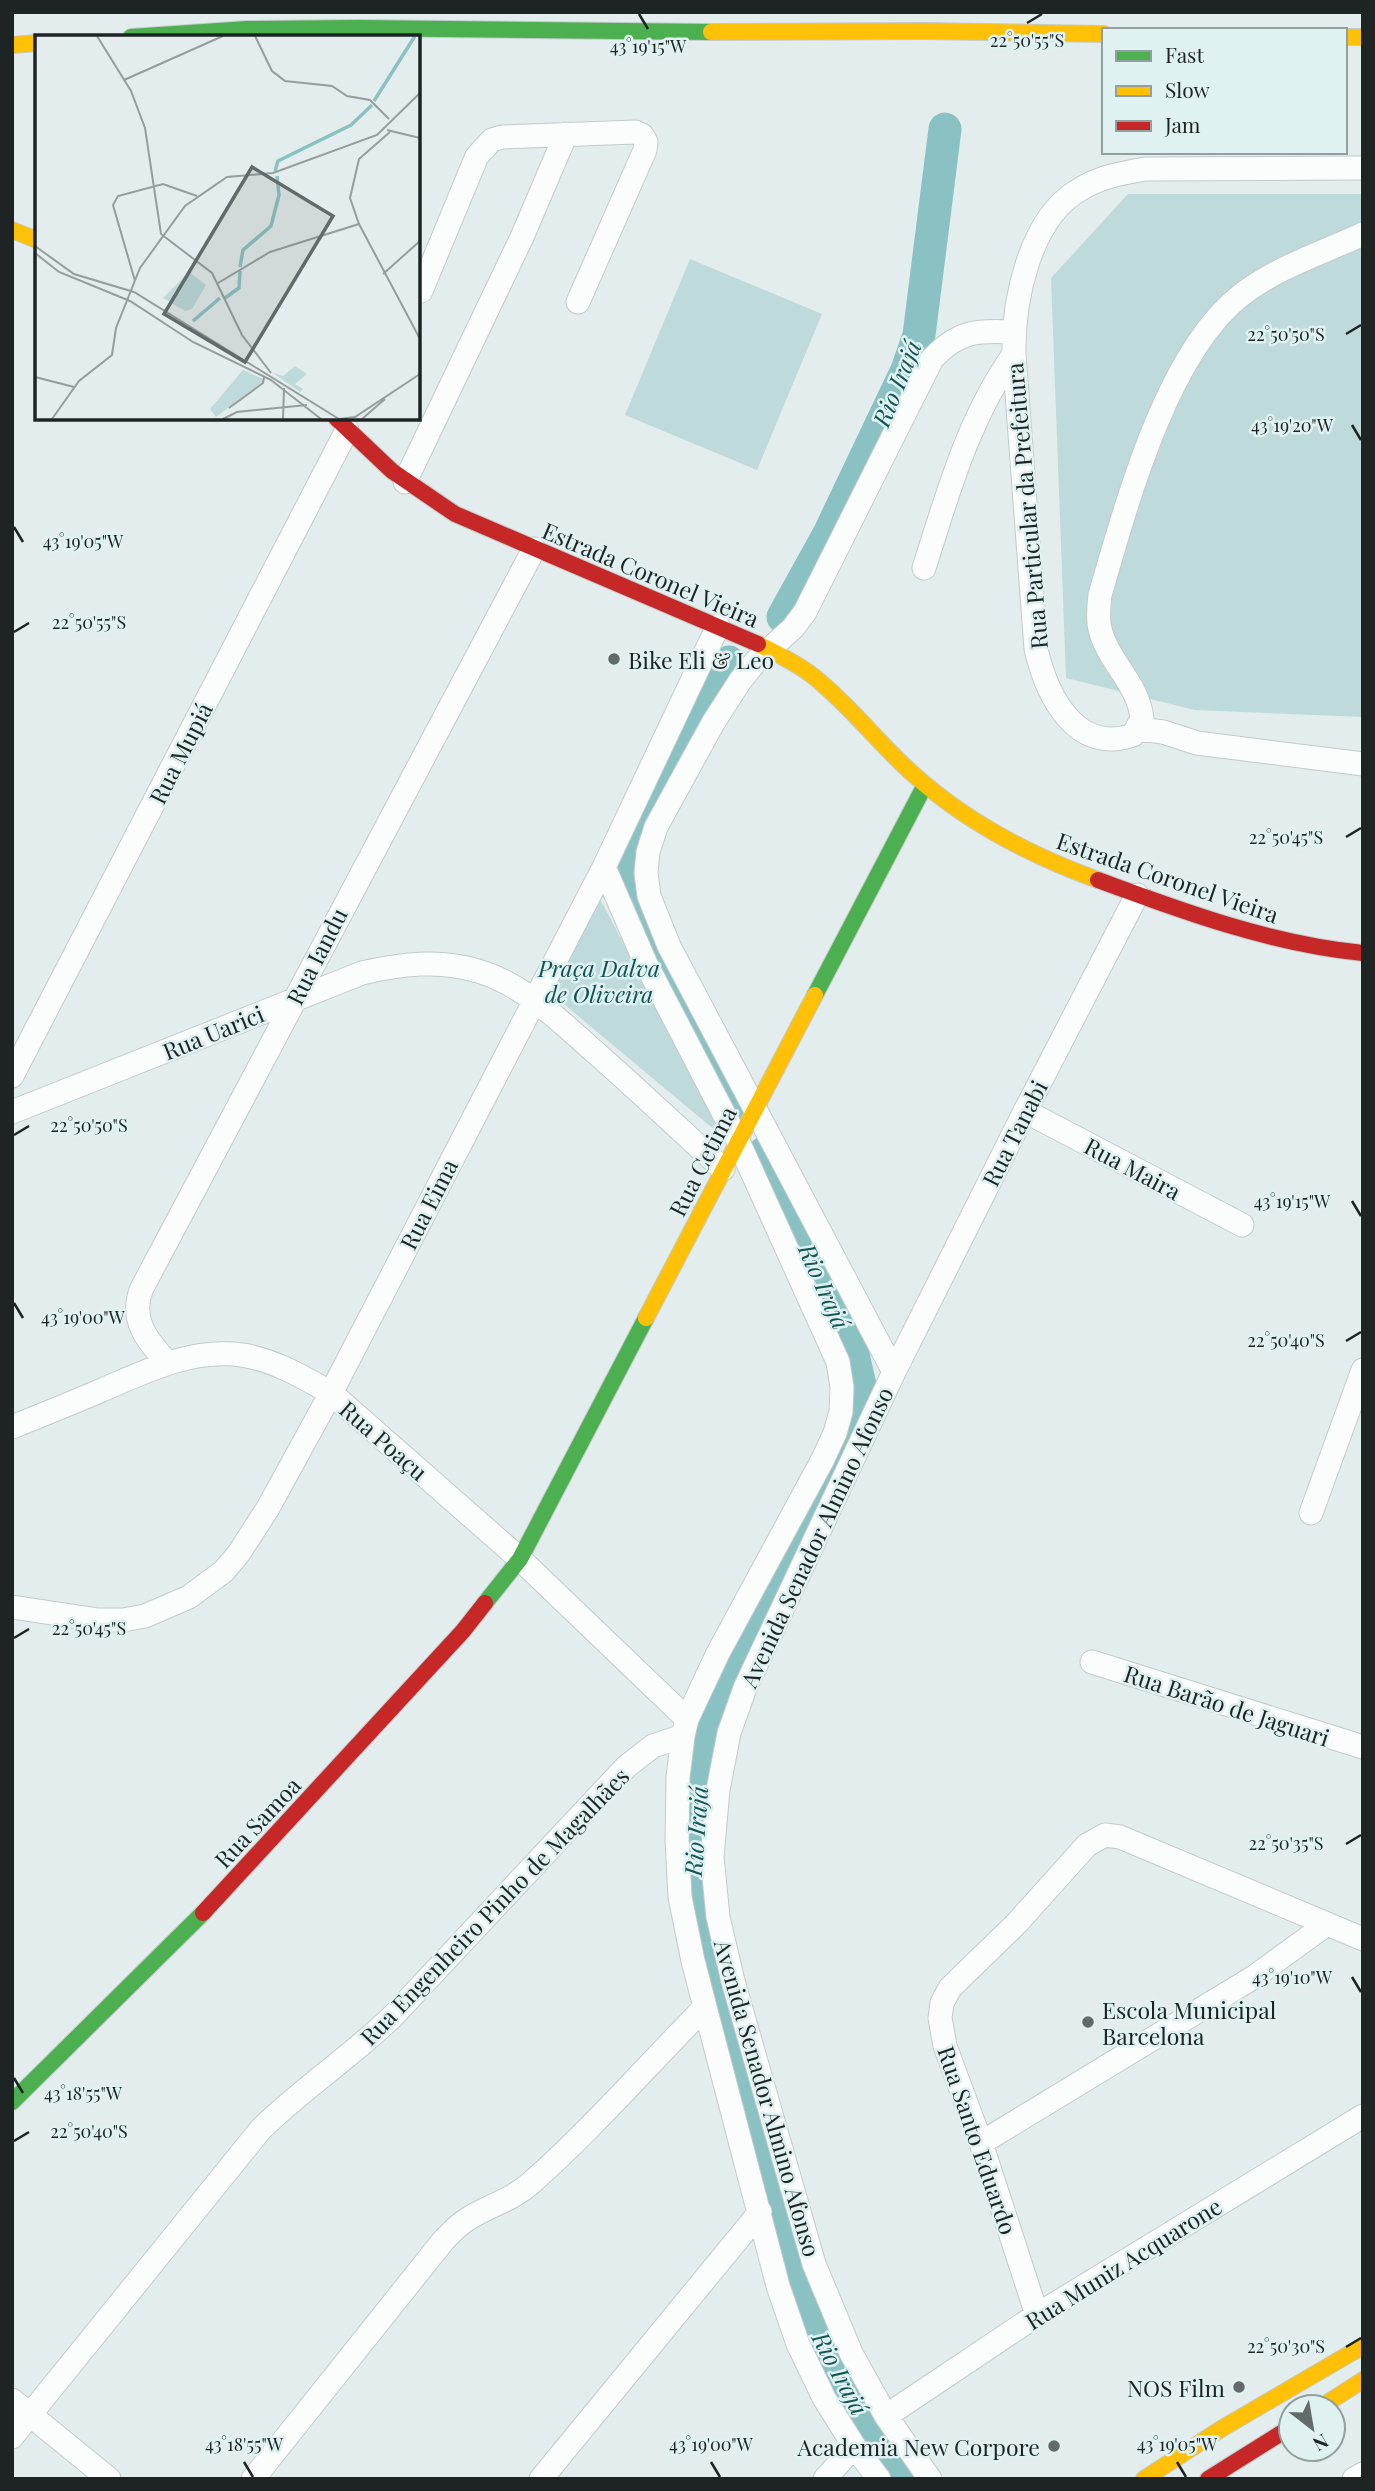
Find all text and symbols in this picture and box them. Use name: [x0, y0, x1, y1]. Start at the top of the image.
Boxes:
text: 22°50'55"S: [990, 28, 1064, 52]
legend: [1102, 28, 1347, 154]
text: 43°19'15"W: [610, 34, 687, 58]
inset map: [35, 35, 420, 420]
text: Fast: [1165, 40, 1204, 68]
text: Slow: [1165, 75, 1210, 103]
text: Jam: [1164, 110, 1201, 138]
text: 22°50'50"S: [1247, 322, 1325, 346]
water label: Rio Irajá: [864, 335, 928, 432]
street label: Rua Particular da Prefeitura: [998, 361, 1054, 650]
text: 43°19'20"W: [1251, 413, 1334, 437]
street label: Estrada Coronel Vieira: [538, 514, 765, 634]
text: 43°19'05"W: [43, 529, 124, 553]
text: 22°50'55"S: [52, 610, 126, 634]
place label: Bike Eli & Leo: [628, 644, 774, 675]
marker: Bike Eli & Leo: [606, 651, 622, 667]
street label: Rua Mupiá: [141, 697, 219, 809]
street label: Estrada Coronel Vieira: [1053, 824, 1284, 930]
text: 22°50'45"S: [1249, 825, 1323, 849]
street label: Rua Iandu: [278, 902, 354, 1010]
park label: Praça Dalva de Oliveira: [537, 952, 660, 1009]
street label: Rua Uarici: [158, 998, 268, 1066]
street label: Rua Tanabi: [974, 1075, 1054, 1191]
street label: Rua Cetima: [661, 1100, 743, 1221]
text: 22°50'50"S: [50, 1113, 128, 1137]
street label: Rua Maira: [1079, 1130, 1187, 1207]
street label: Rua Eima: [392, 1153, 464, 1255]
text: 43°19'15"W: [1254, 1189, 1331, 1213]
water label: Rio Irajá: [792, 1237, 858, 1334]
text: 43°19'00"W: [41, 1305, 126, 1329]
text: 22°50'40"S: [1247, 1328, 1325, 1352]
street label: Avenida Senador Almino Afonso: [732, 1382, 899, 1693]
street label: Rua Poaçu: [333, 1393, 435, 1487]
text: 22°50'45"S: [52, 1616, 126, 1640]
street label: Rua Barão de Jaguari: [1120, 1657, 1334, 1753]
street label: Rua Engenheiro Pinho de Magalhães: [353, 1760, 635, 2052]
street label: Rua Samoa: [207, 1770, 307, 1874]
water label: Rio Irajá: [676, 1784, 714, 1878]
text: 22°50'35"S: [1249, 1831, 1323, 1855]
street label: Avenida Senador Almino Afonso: [708, 1935, 828, 2260]
text: 43°19'10"W: [1252, 1965, 1333, 1989]
place label: Escola Municipal Barcelona: [1102, 1994, 1277, 2051]
marker: Escola Municipal Barcelona: [1080, 2014, 1096, 2030]
street label: Rua Santo Eduardo: [931, 2042, 1025, 2238]
text: 43°18'55"W: [44, 2081, 123, 2105]
text: 22°50'40"S: [50, 2119, 128, 2143]
street label: Rua Muniz Acquarone: [1019, 2190, 1227, 2336]
water label: Rio Irajá: [805, 2325, 877, 2421]
text: 22°50'30"S: [1247, 2334, 1325, 2358]
place label: NOS Film: [1127, 2372, 1226, 2403]
marker: NOS Film: [1231, 2379, 1247, 2395]
north arrow: [1277, 2393, 1347, 2463]
text: N: [1308, 2429, 1334, 2458]
place label: Academia New Corpore: [797, 2431, 1040, 2462]
text: 43°18'55"W: [205, 2432, 284, 2456]
text: 43°19'00"W: [669, 2432, 754, 2456]
text: 43°19'05"W: [1137, 2432, 1218, 2456]
marker: Academia New Corpore: [1046, 2438, 1062, 2454]

